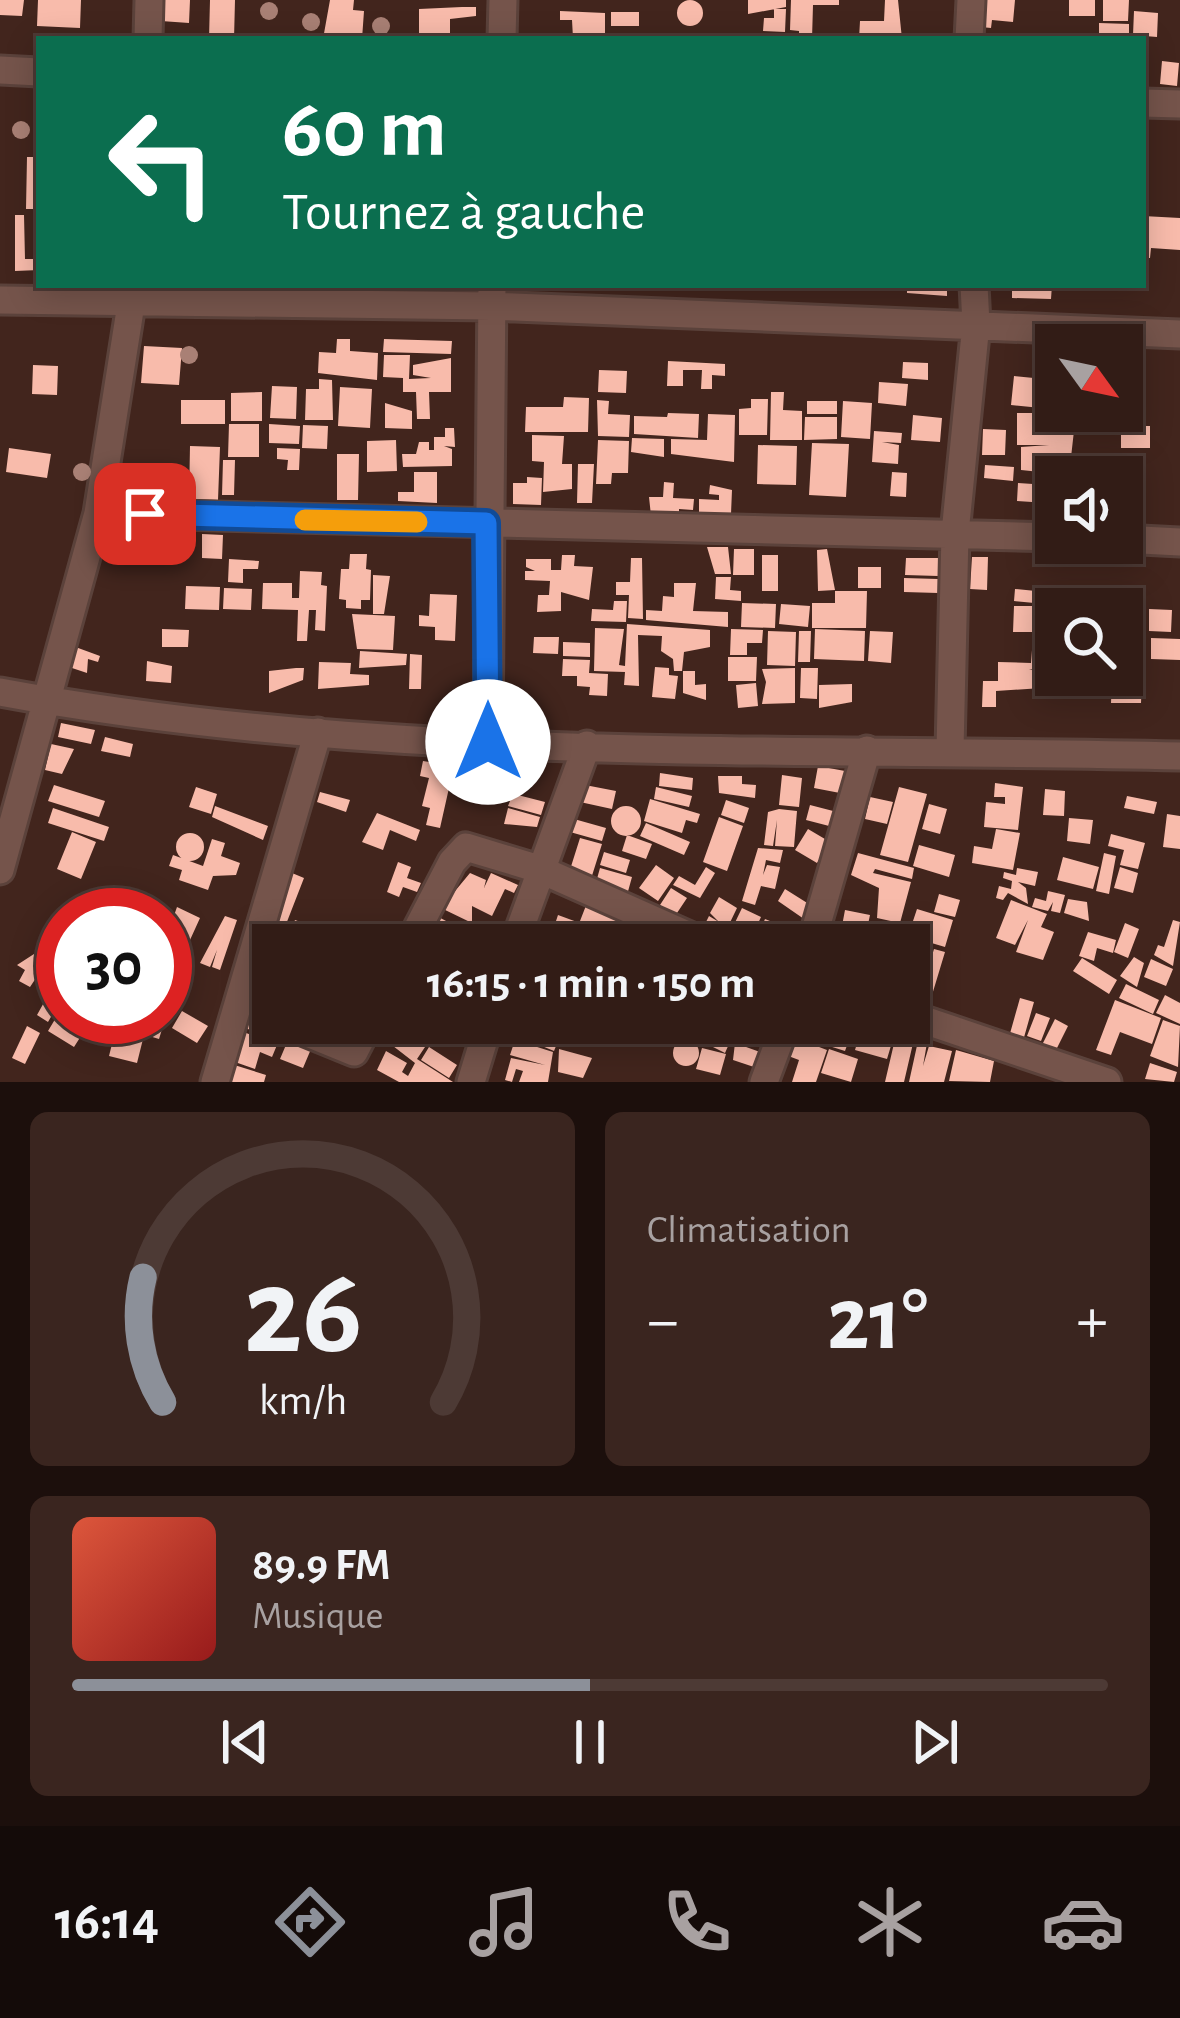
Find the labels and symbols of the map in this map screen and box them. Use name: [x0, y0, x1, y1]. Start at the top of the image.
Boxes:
north arrow: [1035, 324, 1143, 432]
pin: [94, 463, 196, 565]
position arrow: [425, 679, 551, 805]
speed limit sign: 30: [36, 888, 192, 1044]

